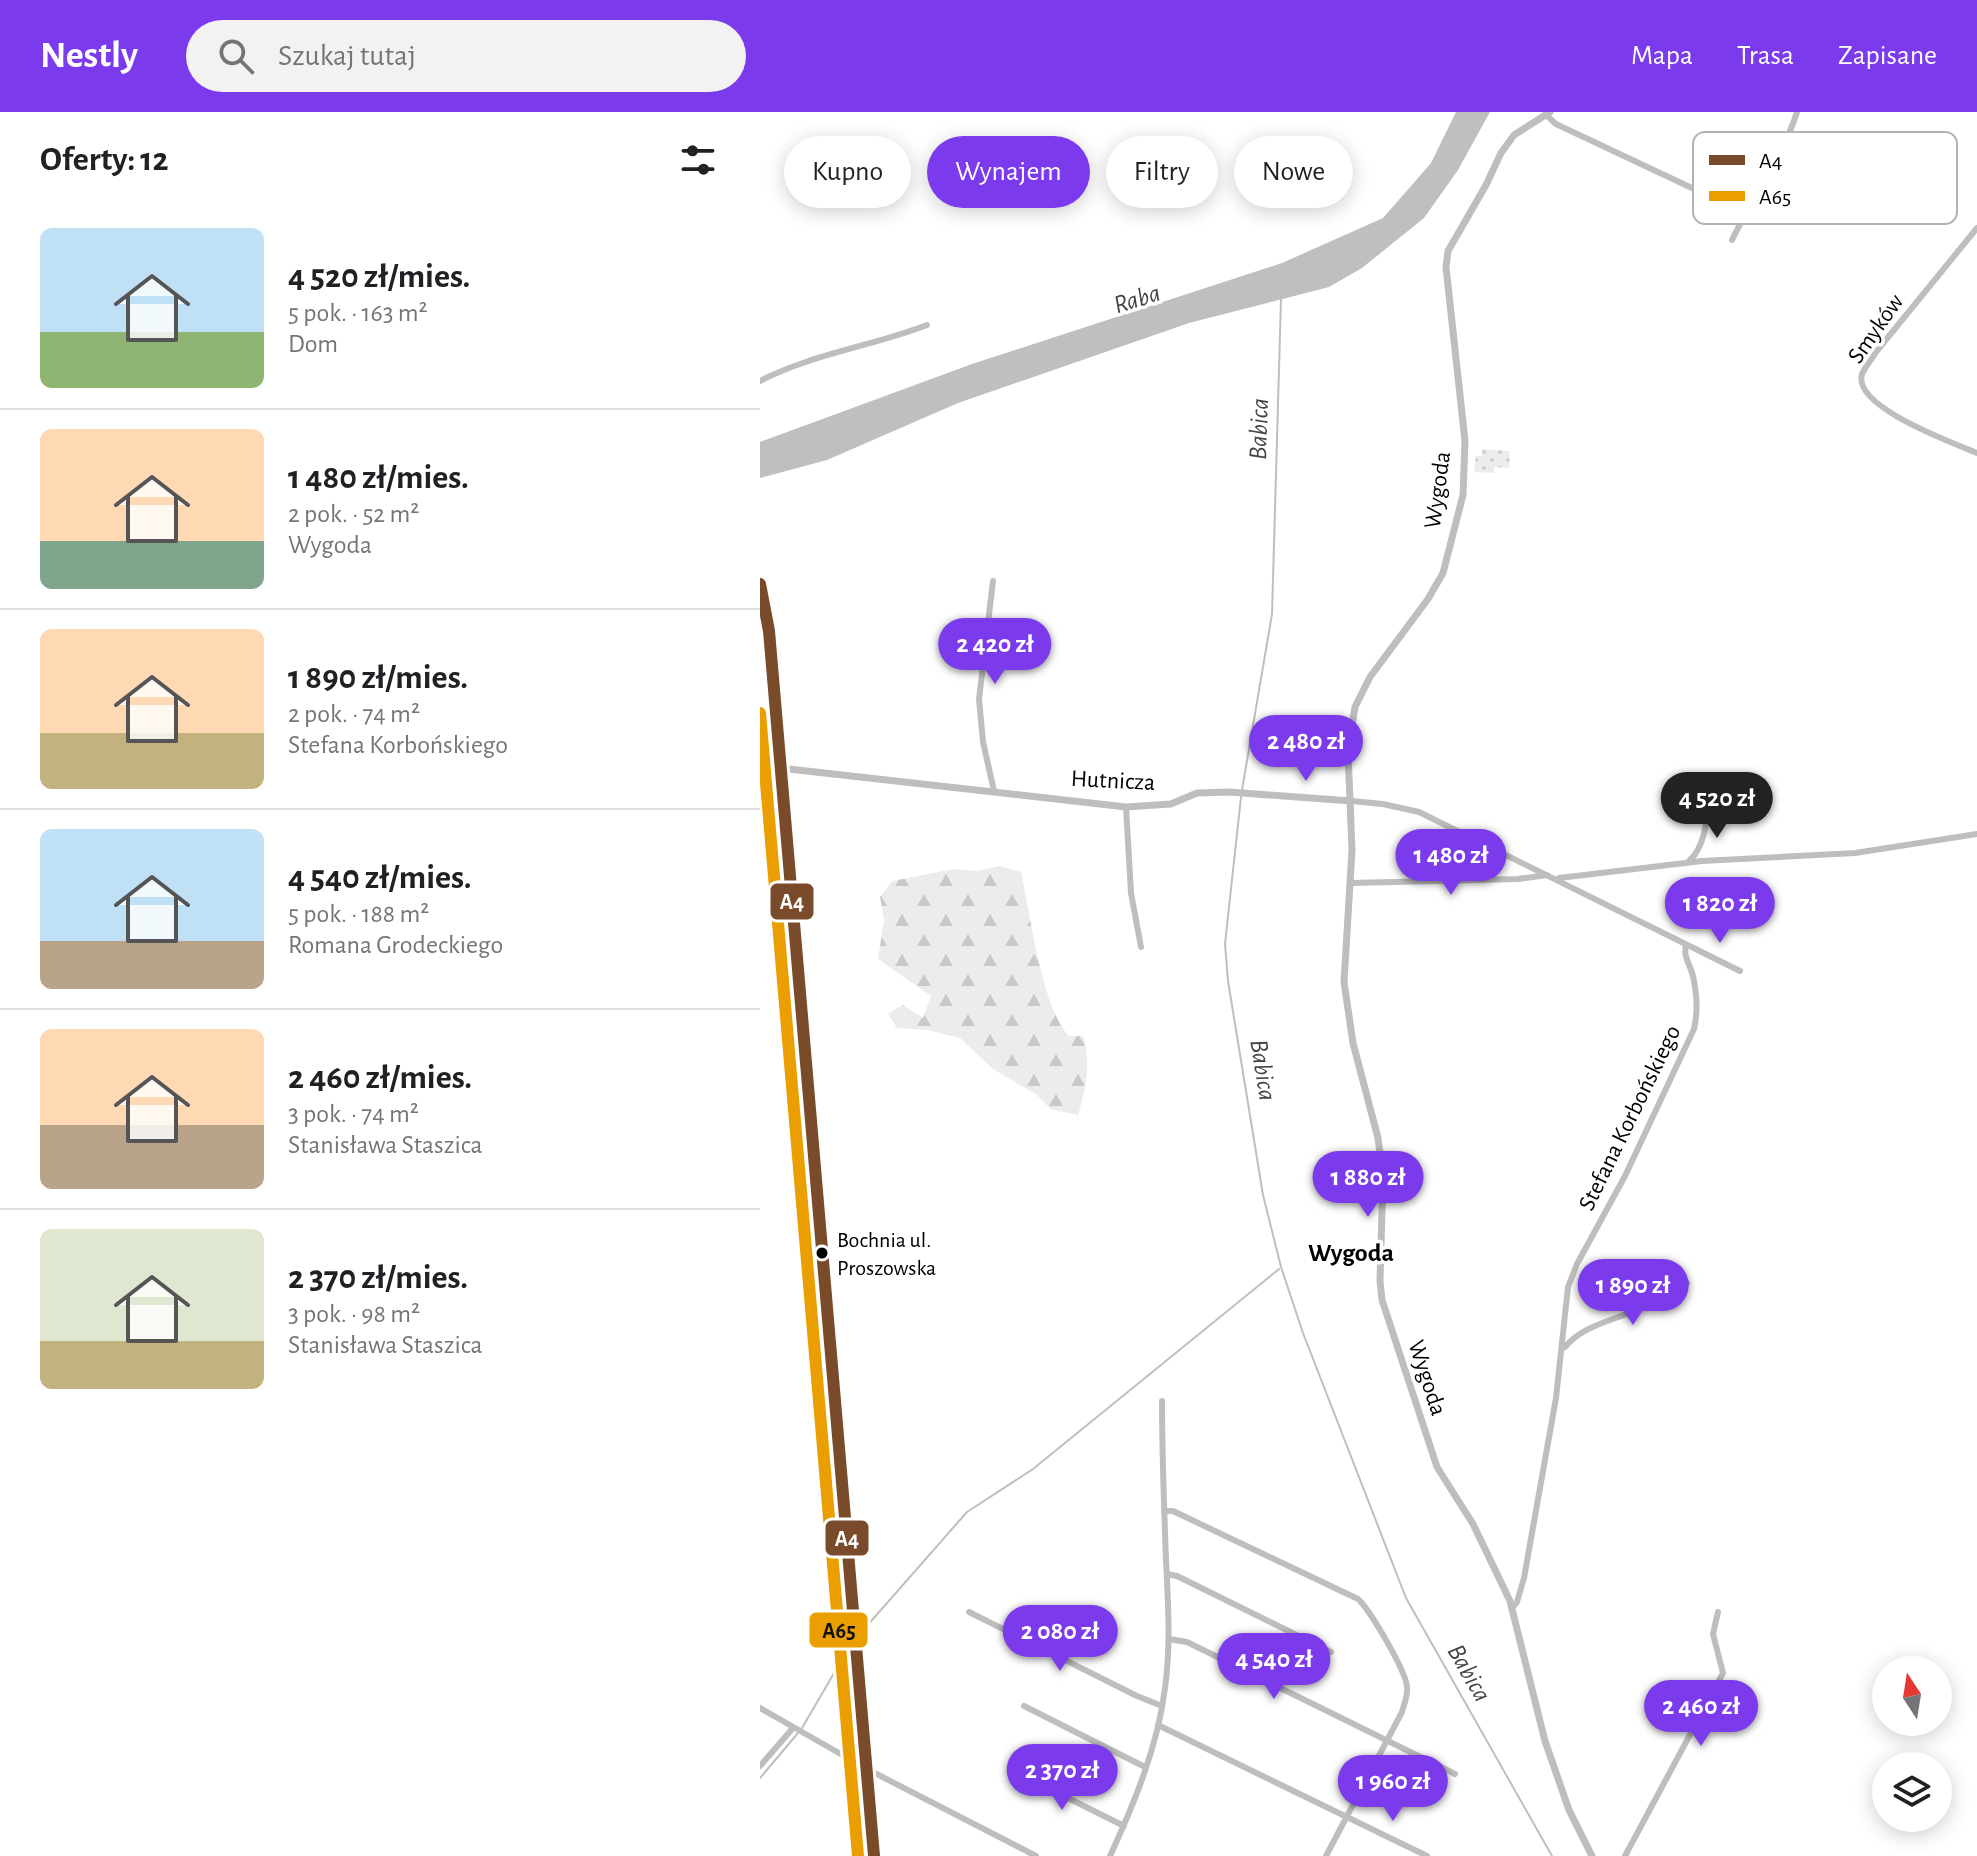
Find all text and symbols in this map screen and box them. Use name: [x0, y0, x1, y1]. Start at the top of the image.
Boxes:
search box: [186, 20, 746, 92]
icon: search: [214, 34, 258, 78]
text: Nestly: [40, 37, 138, 75]
text: Szukaj tutaj: [278, 41, 416, 71]
text: Mapa: [1631, 42, 1693, 70]
text: Trasa: [1737, 42, 1794, 70]
text: Zapisane: [1838, 42, 1937, 70]
legend: [1693, 132, 1957, 224]
chip: Kupno: [784, 136, 911, 208]
chip: Wynajem: [927, 136, 1090, 208]
chip: Filtry: [1106, 136, 1218, 208]
chip: Nowe: [1234, 136, 1353, 208]
icon: filters: [676, 138, 720, 182]
text: Oferty: 12: [40, 143, 169, 177]
text: A4: [1759, 150, 1782, 172]
text: A65: [1759, 186, 1791, 208]
icon: home: [104, 260, 200, 356]
text: 4 520 zł/mies.: [288, 260, 470, 294]
water label: Raba: [1111, 280, 1163, 318]
street label: Smyków: [1844, 290, 1908, 368]
text: 5 pok. · 163 m²: [288, 300, 428, 326]
text: Dom: [288, 331, 338, 357]
water label: Babica: [1245, 398, 1273, 460]
street label: Wygoda: [1421, 450, 1455, 530]
icon: home: [104, 461, 200, 557]
text: 1 480 zł/mies.: [288, 461, 469, 495]
text: 2 pok. · 52 m²: [288, 501, 419, 527]
text: Wygoda: [288, 532, 372, 558]
pin: 2 420 zł: [912, 618, 1078, 686]
text: 2 420 zł: [956, 631, 1034, 657]
icon: home: [104, 661, 200, 757]
text: 1 890 zł/mies.: [288, 661, 468, 695]
text: 2 pok. · 74 m²: [288, 701, 420, 727]
pin: 2 480 zł: [1223, 715, 1389, 783]
text: 2 480 zł: [1267, 728, 1345, 754]
text: Stefana Korbońskiego: [288, 732, 508, 758]
street label: Hutnicza: [1070, 767, 1156, 795]
pin: 4 520 zł: [1634, 772, 1800, 840]
text: 4 520 zł: [1679, 785, 1755, 811]
pin: 1 480 zł: [1368, 829, 1534, 897]
text: 1 480 zł: [1413, 842, 1489, 868]
icon: home: [104, 861, 200, 957]
text: 4 540 zł/mies.: [288, 861, 472, 895]
pin: 1 820 zł: [1637, 877, 1803, 945]
line badge: A4: [769, 882, 815, 921]
text: 1 820 zł: [1683, 890, 1757, 916]
text: A4: [780, 891, 804, 913]
text: 5 pok. · 188 m²: [288, 901, 429, 927]
text: Romana Grodeckiego: [288, 932, 503, 958]
street label: Stefana Korbońskiego: [1575, 1021, 1685, 1215]
water label: Babica: [1245, 1037, 1281, 1103]
icon: home: [104, 1061, 200, 1157]
text: 2 460 zł/mies.: [288, 1061, 472, 1095]
text: 3 pok. · 74 m²: [288, 1101, 419, 1127]
text: Stanisława Staszica: [288, 1132, 482, 1158]
pin: 1 880 zł: [1285, 1151, 1451, 1219]
text: 1 880 zł: [1331, 1164, 1405, 1190]
place label: Bochnia ul. Proszowska: [837, 1229, 936, 1279]
district label: Wygoda: [1308, 1240, 1394, 1266]
marker: Bochnia ul. Proszowska: [814, 1245, 830, 1261]
pin: 1 890 zł: [1550, 1259, 1716, 1327]
icon: home: [104, 1261, 200, 1357]
text: 2 370 zł/mies.: [288, 1261, 468, 1295]
text: 1 890 zł: [1596, 1272, 1670, 1298]
text: 3 pok. · 98 m²: [288, 1301, 420, 1327]
text: Stanisława Staszica: [288, 1332, 482, 1358]
street label: Wygoda: [1404, 1337, 1450, 1419]
line badge: A4: [824, 1519, 870, 1557]
text: A4: [835, 1528, 859, 1550]
pin: 2 080 zł: [977, 1605, 1143, 1673]
line badge: A65: [808, 1611, 869, 1649]
text: 2 080 zł: [1021, 1618, 1099, 1644]
text: A65: [822, 1620, 856, 1642]
pin: 4 540 zł: [1191, 1633, 1357, 1701]
water label: Babica: [1442, 1640, 1496, 1706]
text: 4 540 zł: [1235, 1646, 1313, 1672]
north arrow: [1872, 1656, 1952, 1736]
map controls: [1872, 1656, 1952, 1832]
pin: 2 460 zł: [1618, 1680, 1784, 1748]
text: 2 460 zł: [1662, 1693, 1740, 1719]
pin: 2 370 zł: [979, 1744, 1145, 1812]
button: layers: [1872, 1752, 1952, 1832]
pin: 1 960 zł: [1310, 1755, 1476, 1823]
text: 2 370 zł: [1025, 1757, 1099, 1783]
text: 1 960 zł: [1356, 1768, 1430, 1794]

